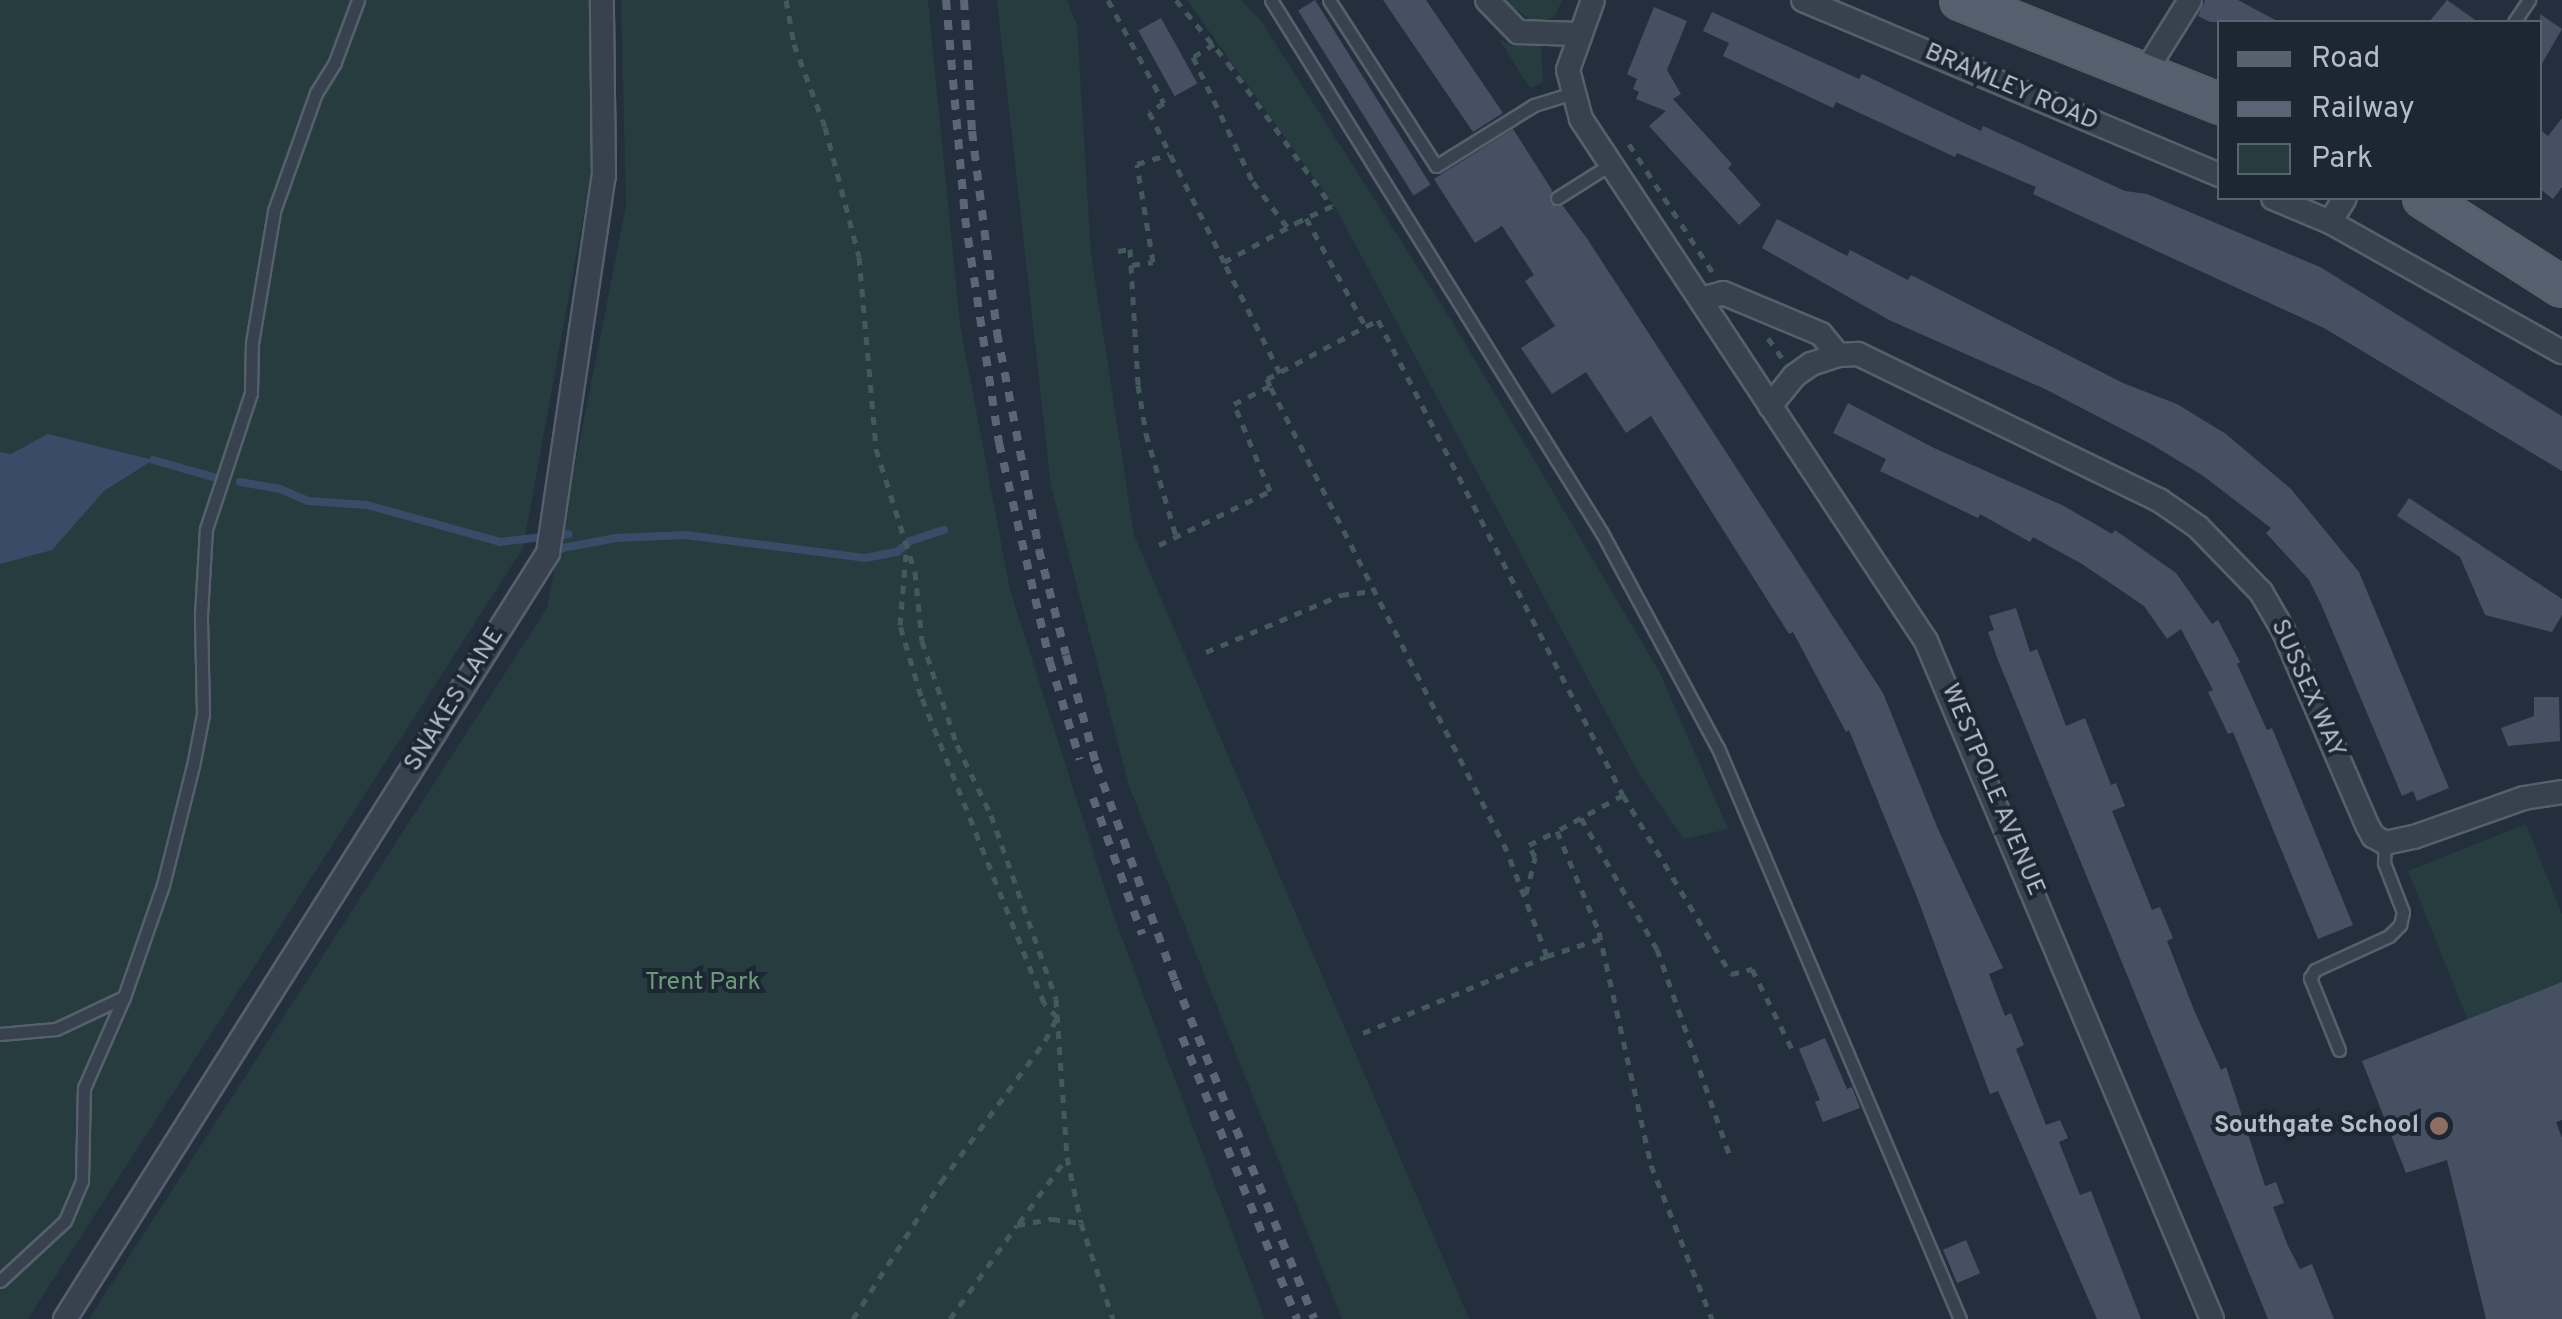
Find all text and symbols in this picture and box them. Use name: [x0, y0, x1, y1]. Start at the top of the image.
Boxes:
legend: [2217, 20, 2542, 200]
street label: BRAMLEY ROAD: [1919, 38, 2103, 138]
text: Road: [2311, 41, 2380, 78]
text: Railway: [2311, 91, 2415, 128]
text: Park: [2311, 141, 2373, 178]
street label: SUSSEX WAY: [2263, 615, 2351, 763]
street label: SNAKES LANE: [399, 622, 511, 778]
street label: WESTPOLE AVENUE: [1934, 679, 2050, 901]
park label: Trent Park: [645, 968, 761, 998]
place label: Southgate School: [2214, 1111, 2419, 1141]
marker: Southgate School: [2428, 1115, 2450, 1137]

